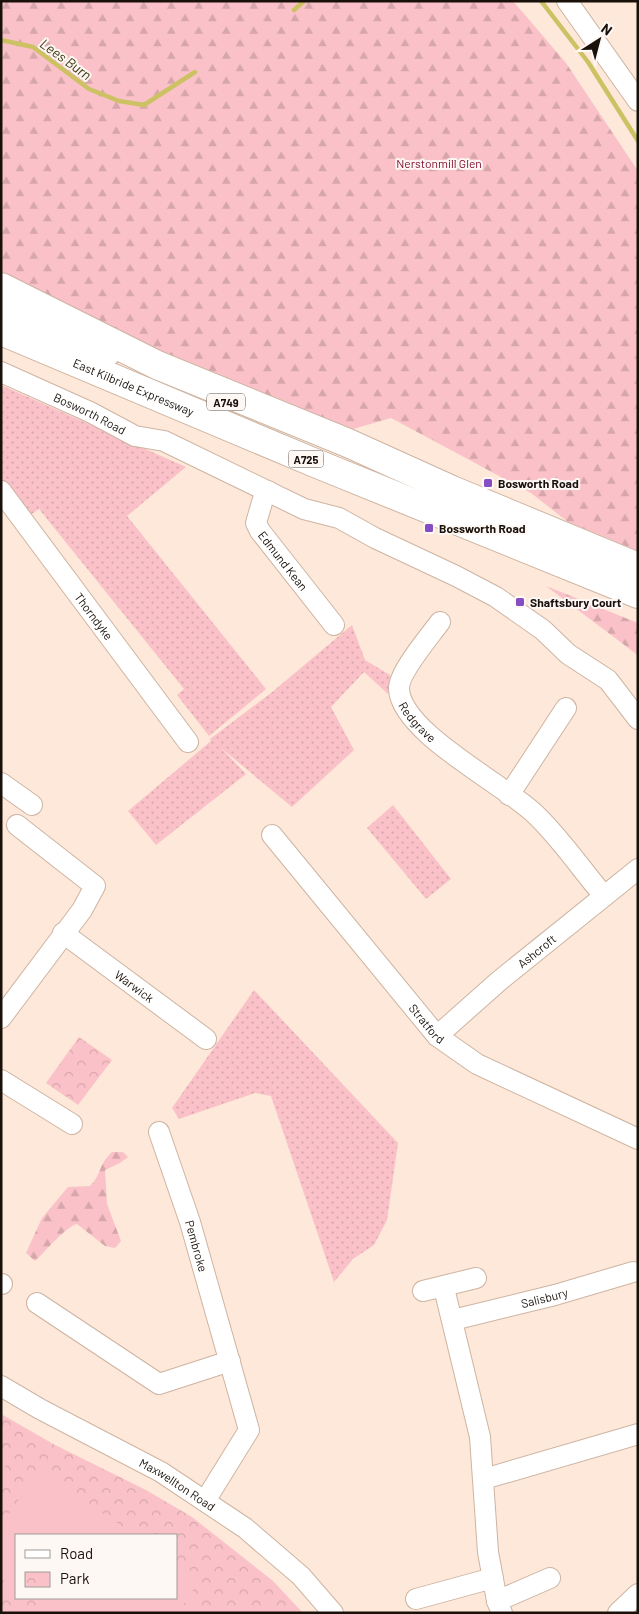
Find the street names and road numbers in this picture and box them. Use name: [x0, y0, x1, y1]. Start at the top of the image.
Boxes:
street label: East Kilbride Expressway: [71, 355, 197, 419]
street label: Bosworth Road: [52, 390, 128, 437]
road number: A749: [207, 394, 245, 411]
road number: A725: [288, 450, 324, 468]
street label: Edmund Kean: [256, 528, 311, 593]
street label: Thorndyke: [72, 590, 116, 642]
street label: Redgrave: [396, 699, 439, 745]
street label: Ashcroft: [514, 931, 558, 970]
street label: Warwick: [112, 967, 157, 1005]
street label: Stratford: [406, 1001, 447, 1046]
street label: Pembroke: [183, 1219, 211, 1273]
street label: Salisbury: [519, 1284, 570, 1310]
street label: Maxwellton Road: [137, 1455, 218, 1513]

